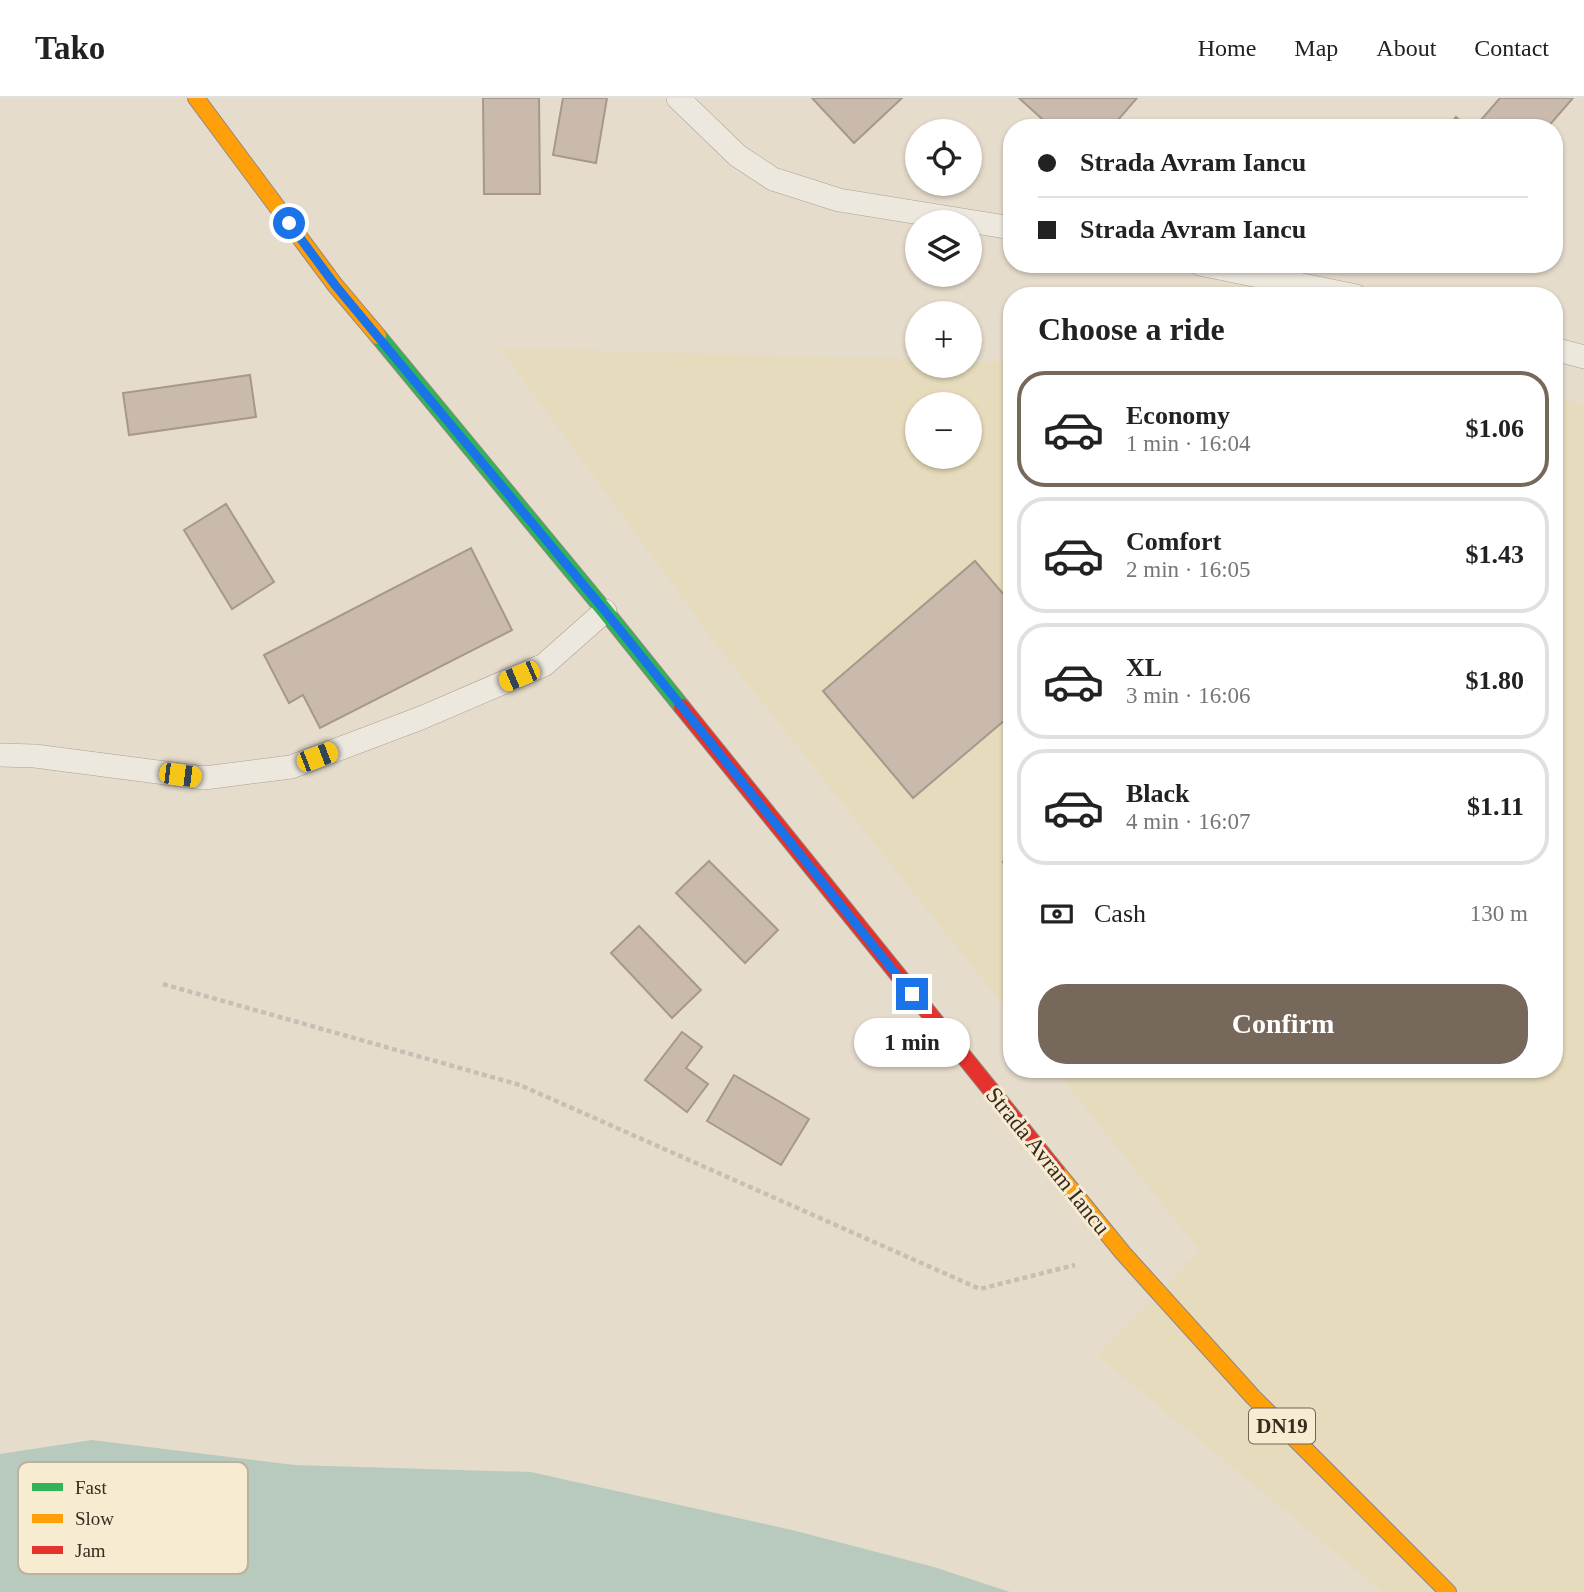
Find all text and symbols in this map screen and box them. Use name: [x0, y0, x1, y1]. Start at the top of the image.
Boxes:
text: Tako: [35, 30, 105, 66]
text: Home: [1198, 35, 1256, 61]
text: Map: [1294, 35, 1338, 61]
text: About: [1376, 35, 1436, 61]
text: Contact: [1474, 35, 1549, 61]
map controls: [905, 119, 982, 469]
button: locate: [905, 119, 982, 196]
text: Strada Avram Iancu: [1080, 148, 1306, 177]
route start: [273, 207, 305, 239]
button: layers: [905, 210, 982, 287]
text: Strada Avram Iancu: [1080, 215, 1306, 244]
button: +: [905, 301, 982, 378]
text: Choose a ride: [1038, 311, 1225, 347]
button: −: [905, 392, 982, 469]
icon: car: [1042, 398, 1105, 461]
text: Economy: [1126, 401, 1230, 430]
text: $1.06: [1466, 414, 1524, 443]
text: 1 min · 16:04: [1126, 431, 1251, 456]
icon: car: [1042, 524, 1105, 587]
text: Comfort: [1126, 527, 1221, 556]
text: $1.43: [1466, 540, 1524, 569]
text: 2 min · 16:05: [1126, 557, 1251, 582]
icon: car: [1042, 650, 1105, 713]
text: XL: [1126, 653, 1162, 682]
car: [496, 658, 543, 694]
text: $1.80: [1466, 666, 1524, 695]
text: 3 min · 16:06: [1126, 683, 1251, 708]
car: [294, 740, 341, 774]
car: [158, 762, 203, 788]
icon: car: [1042, 776, 1105, 839]
text: Black: [1126, 779, 1190, 808]
text: $1.11: [1467, 792, 1524, 821]
text: 4 min · 16:07: [1126, 809, 1251, 834]
icon: cash: [1038, 895, 1076, 933]
text: Cash: [1094, 899, 1146, 928]
text: 130 m: [1470, 901, 1528, 926]
route end: [896, 978, 928, 1010]
button: Confirm: [1038, 984, 1528, 1064]
callout: 1 min: [854, 1018, 970, 1068]
text: 1 min: [884, 1030, 940, 1055]
street label: Strada Avram Iancu: [981, 1082, 1115, 1240]
road number: DN19: [1249, 1408, 1315, 1444]
legend: [18, 1462, 248, 1574]
text: Fast: [75, 1477, 107, 1498]
text: Slow: [75, 1508, 114, 1529]
text: Jam: [75, 1540, 106, 1561]

